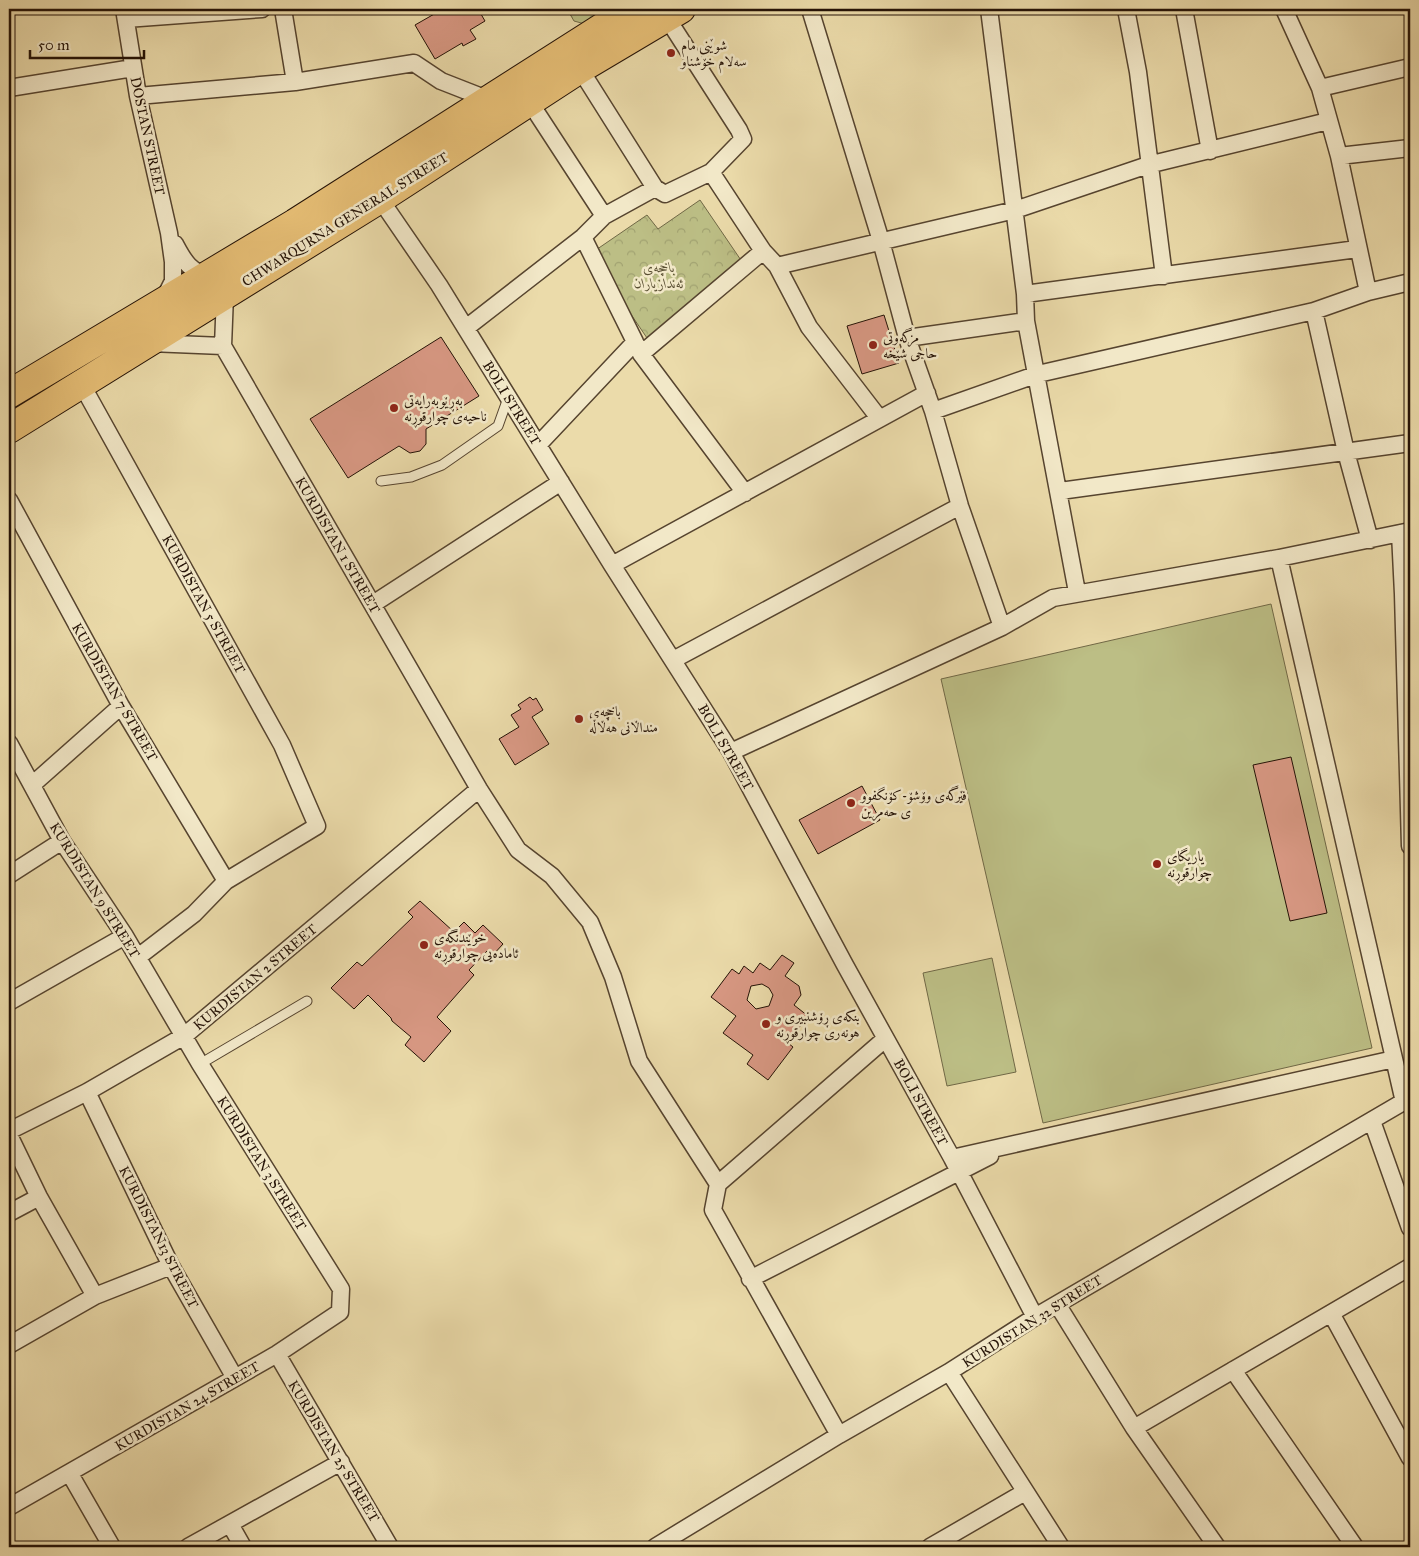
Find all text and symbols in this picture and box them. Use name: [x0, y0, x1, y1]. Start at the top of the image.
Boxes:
scale bar: [30, 28, 144, 60]
text: 50 m: [38, 36, 70, 54]
place label: شوێنی مام سەلام خۆشناو: [679, 37, 747, 74]
marker: شوێنی مام سەلام خۆشناو: [665, 47, 677, 59]
street label: DOSTAN STREET: [127, 75, 168, 197]
street label: CHWARQURNA GENERAL STREET: [239, 148, 452, 290]
park label: باخچەی ئەندازیاران: [634, 259, 684, 292]
place label: مزگەوتی حاجی شێخە: [883, 327, 937, 362]
marker: مزگەوتی حاجی شێخە: [867, 339, 879, 351]
street label: BOLI STREET: [479, 358, 545, 449]
place label: بەڕێوبەرایەتی ناحیەی چوارقوڕنە: [404, 392, 487, 428]
marker: بەڕێوبەرایەتی ناحیەی چوارقوڕنە: [388, 402, 400, 414]
street label: KURDISTAN 1 STREET: [291, 474, 384, 617]
street label: KURDISTAN 5 STREET: [158, 532, 249, 677]
street label: KURDISTAN 7 STREET: [68, 620, 161, 765]
street label: BOLI STREET: [694, 701, 757, 794]
place label: باخچەی منداڵانی هەڵاڵە: [589, 703, 658, 736]
marker: باخچەی منداڵانی هەڵاڵە: [573, 713, 585, 725]
place label: فێرگەی وۆشۆ-کۆنگفوو ی حەمرین: [859, 785, 967, 821]
marker: فێرگەی وۆشۆ-کۆنگفوو ی حەمرین: [845, 797, 857, 809]
street label: KURDISTAN 9 STREET: [46, 819, 144, 962]
place label: یاریگای چوارقوڕنە: [1167, 847, 1212, 884]
marker: یاریگای چوارقوڕنە: [1151, 858, 1163, 870]
street label: KURDISTAN 2 STREET: [190, 920, 321, 1034]
place label: خوێندنگەی ئامادەیی چوارقوڕنە: [434, 929, 519, 965]
marker: خوێندنگەی ئامادەیی چوارقوڕنە: [418, 939, 430, 951]
place label: بنکەی ڕۆشنبیری و هونەری چوارقوڕنە: [774, 1008, 860, 1044]
marker: بنکەی ڕۆشنبیری و هونەری چوارقوڕنە: [760, 1018, 772, 1030]
street label: BOLI STREET: [890, 1056, 952, 1149]
street label: KURDISTAN 3 STREET: [213, 1093, 310, 1234]
street label: KURDISTAN13 STREET: [115, 1163, 202, 1312]
street label: KURDISTAN 32 STREET: [959, 1271, 1106, 1372]
street label: KURDISTAN 24 STREET: [112, 1358, 263, 1455]
street label: KURDISTAN 25 STREET: [284, 1377, 383, 1526]

